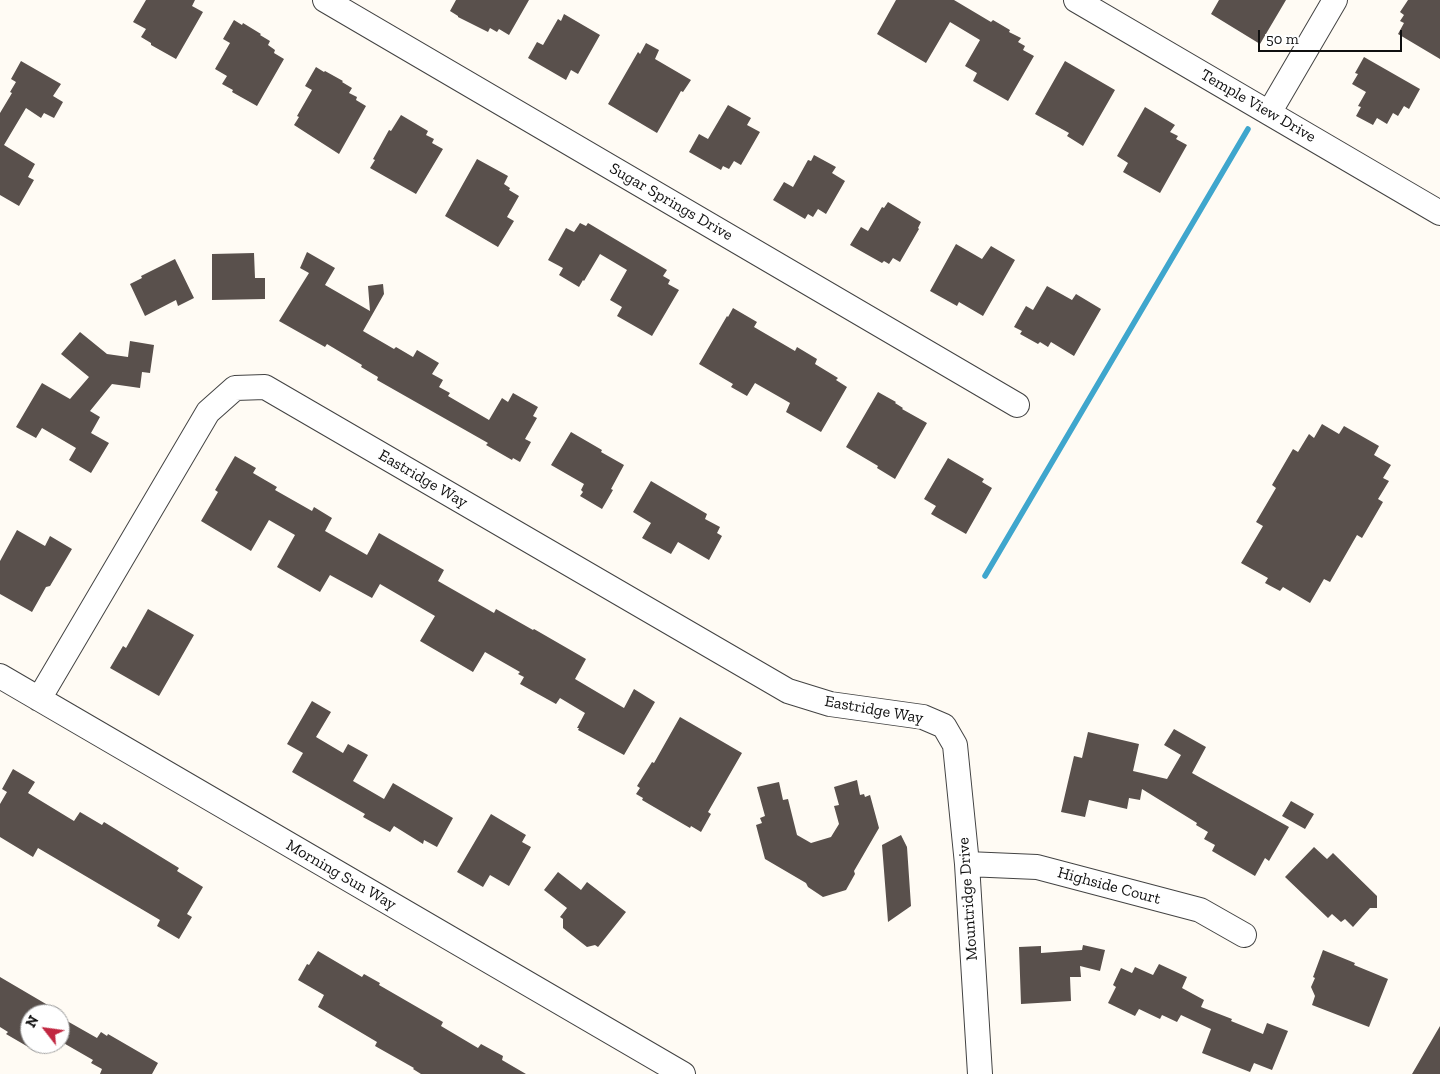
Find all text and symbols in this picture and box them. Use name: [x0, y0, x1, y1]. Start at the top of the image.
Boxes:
scale bar: [1260, 20, 1404, 52]
text: 50 m: [1266, 30, 1299, 48]
street label: Temple View Drive: [1197, 65, 1319, 147]
street label: Sugar Springs Drive: [606, 159, 736, 245]
street label: Eastridge Way: [375, 446, 471, 512]
street label: Eastridge Way: [823, 692, 925, 728]
street label: Morning Sun Way: [283, 836, 399, 914]
street label: Mountridge Drive: [954, 837, 982, 961]
street label: Highside Court: [1055, 863, 1163, 909]
north arrow: [20, 1004, 70, 1054]
text: N: [22, 1013, 42, 1031]

